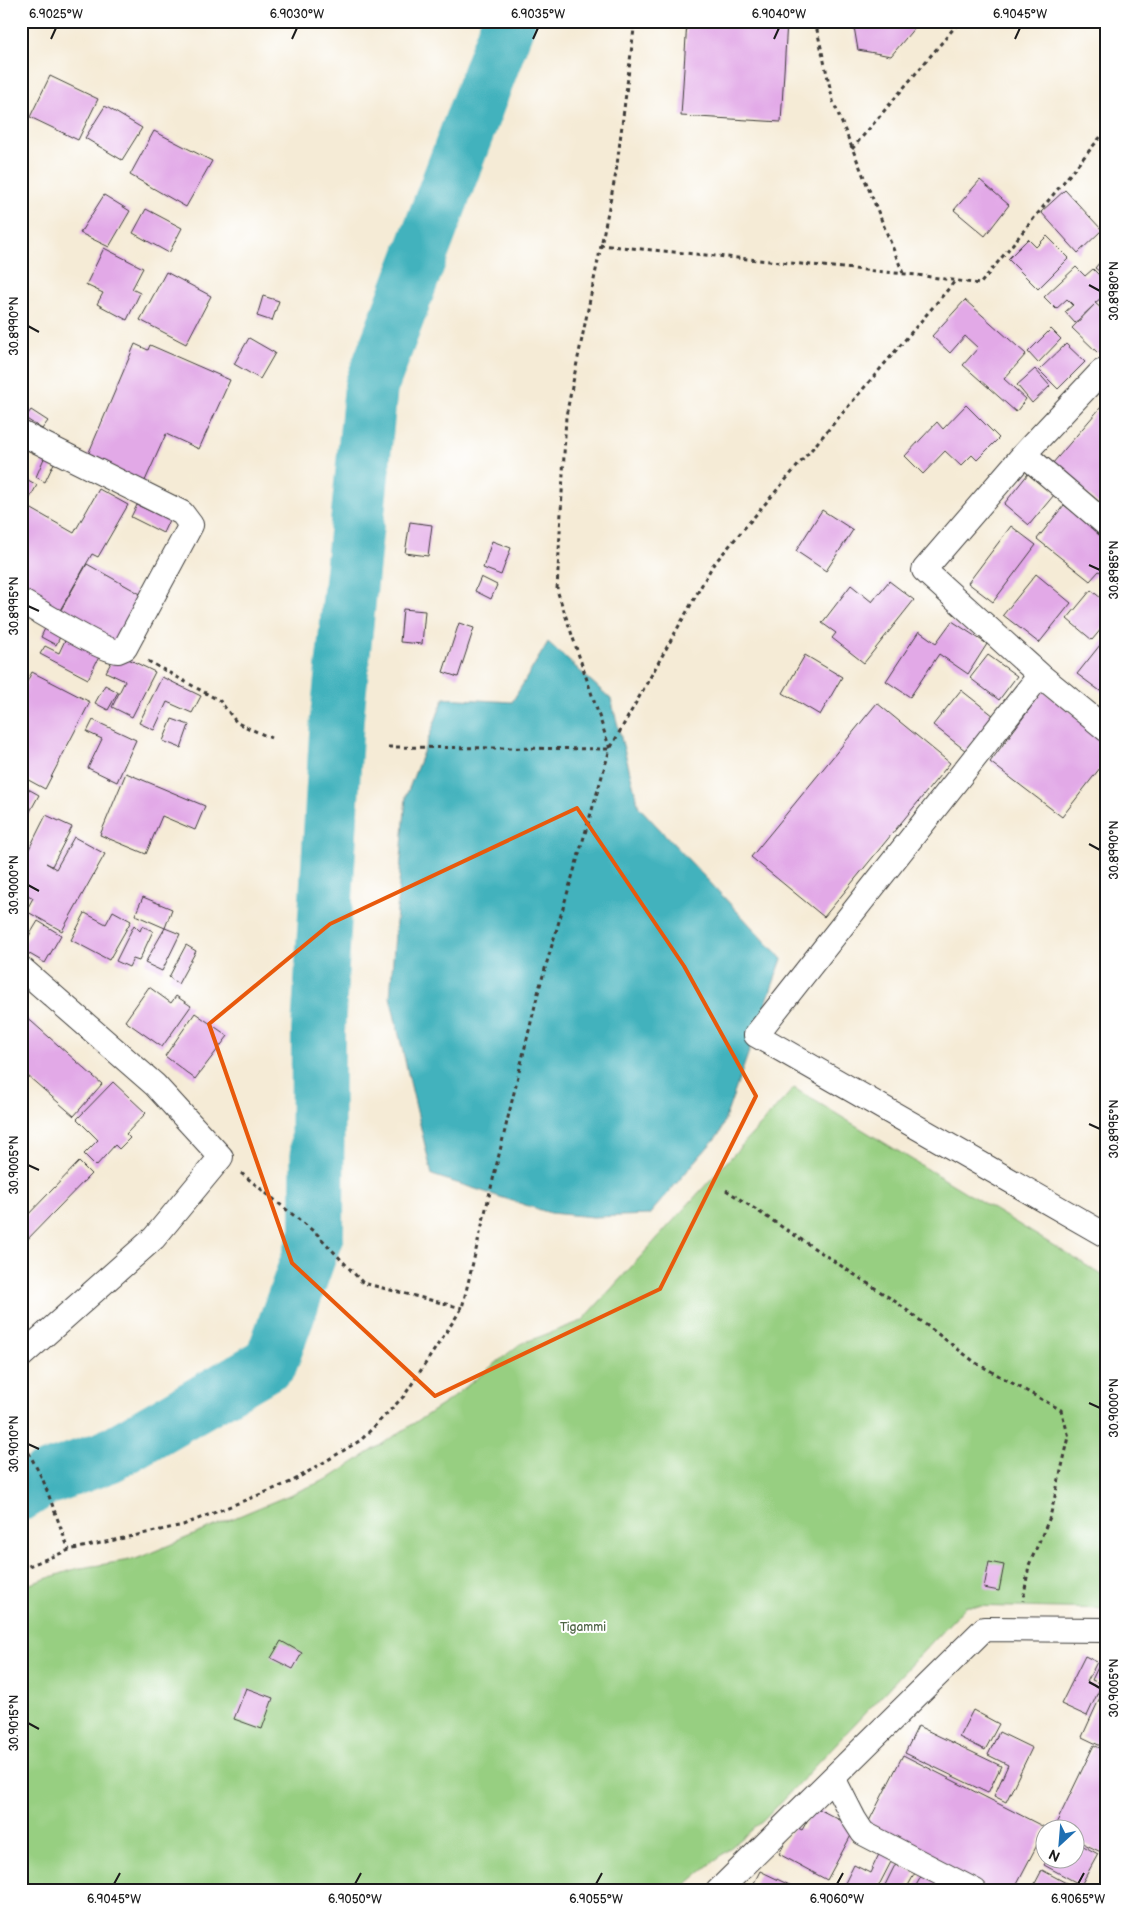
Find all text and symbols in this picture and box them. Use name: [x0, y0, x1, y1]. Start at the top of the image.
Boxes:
text: 6.9025°W: [29, 7, 83, 22]
text: 6.9030°W: [270, 7, 324, 22]
text: 6.9035°W: [511, 7, 565, 22]
text: 6.9040°W: [752, 7, 806, 22]
text: 6.9045°W: [993, 7, 1047, 22]
text: 30.8980°N: [1107, 261, 1122, 321]
text: 30.8990°N: [7, 296, 22, 356]
text: 30.8985°N: [1107, 541, 1122, 599]
text: 30.8995°N: [7, 577, 22, 635]
text: 30.8990°N: [1107, 820, 1122, 880]
text: 30.9000°N: [7, 855, 22, 915]
text: 30.8995°N: [1107, 1100, 1122, 1158]
text: 30.9005°N: [7, 1135, 22, 1195]
text: 30.9000°N: [1107, 1378, 1122, 1438]
text: 30.9010°N: [7, 1415, 22, 1473]
park label: Tigammi: [560, 1620, 606, 1635]
text: 30.9005°N: [1107, 1658, 1122, 1718]
text: 30.9015°N: [7, 1695, 22, 1751]
north arrow: [1036, 1820, 1086, 1870]
text: N: [1046, 1845, 1063, 1865]
text: 6.9045°W: [87, 1892, 141, 1907]
text: 6.9050°W: [328, 1892, 382, 1907]
text: 6.9055°W: [569, 1892, 623, 1907]
text: 6.9060°W: [810, 1892, 864, 1907]
text: 6.9065°W: [1051, 1892, 1105, 1907]

